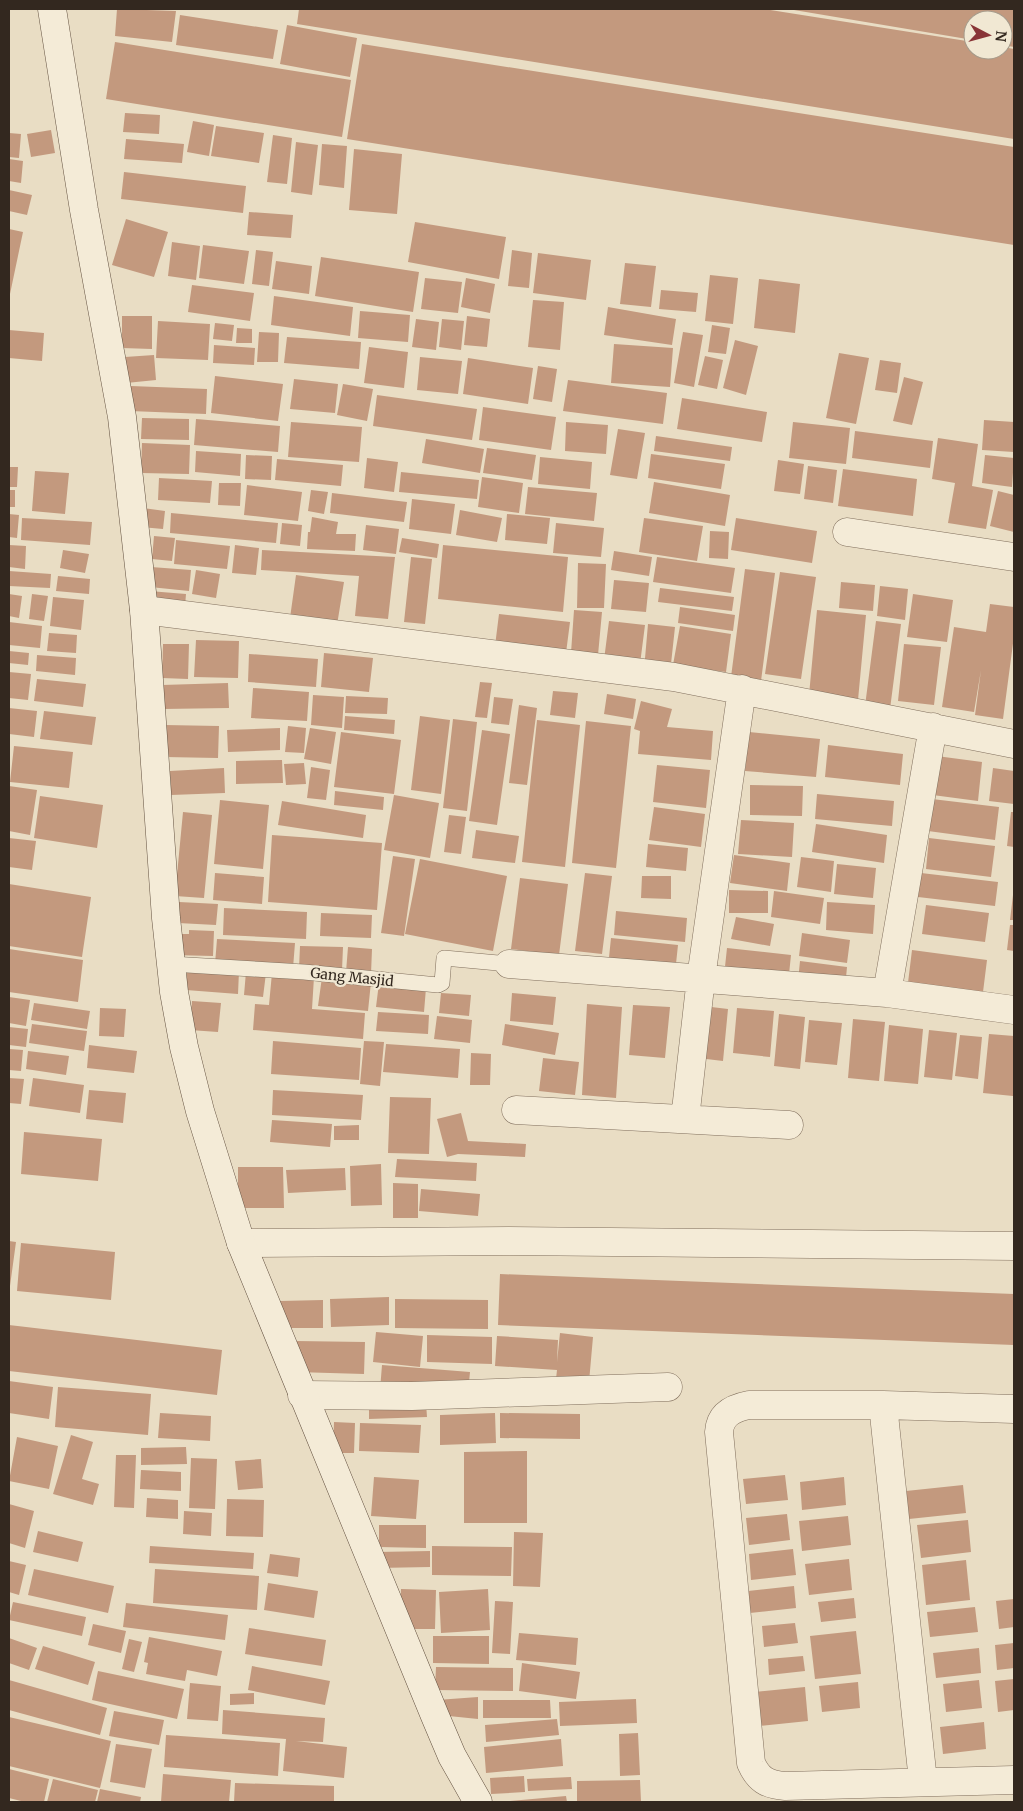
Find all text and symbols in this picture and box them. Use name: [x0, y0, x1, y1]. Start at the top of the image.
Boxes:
north arrow: [963, 10, 1013, 60]
text: N: [991, 30, 1010, 43]
street label: Gang Masjid: [309, 964, 395, 990]

